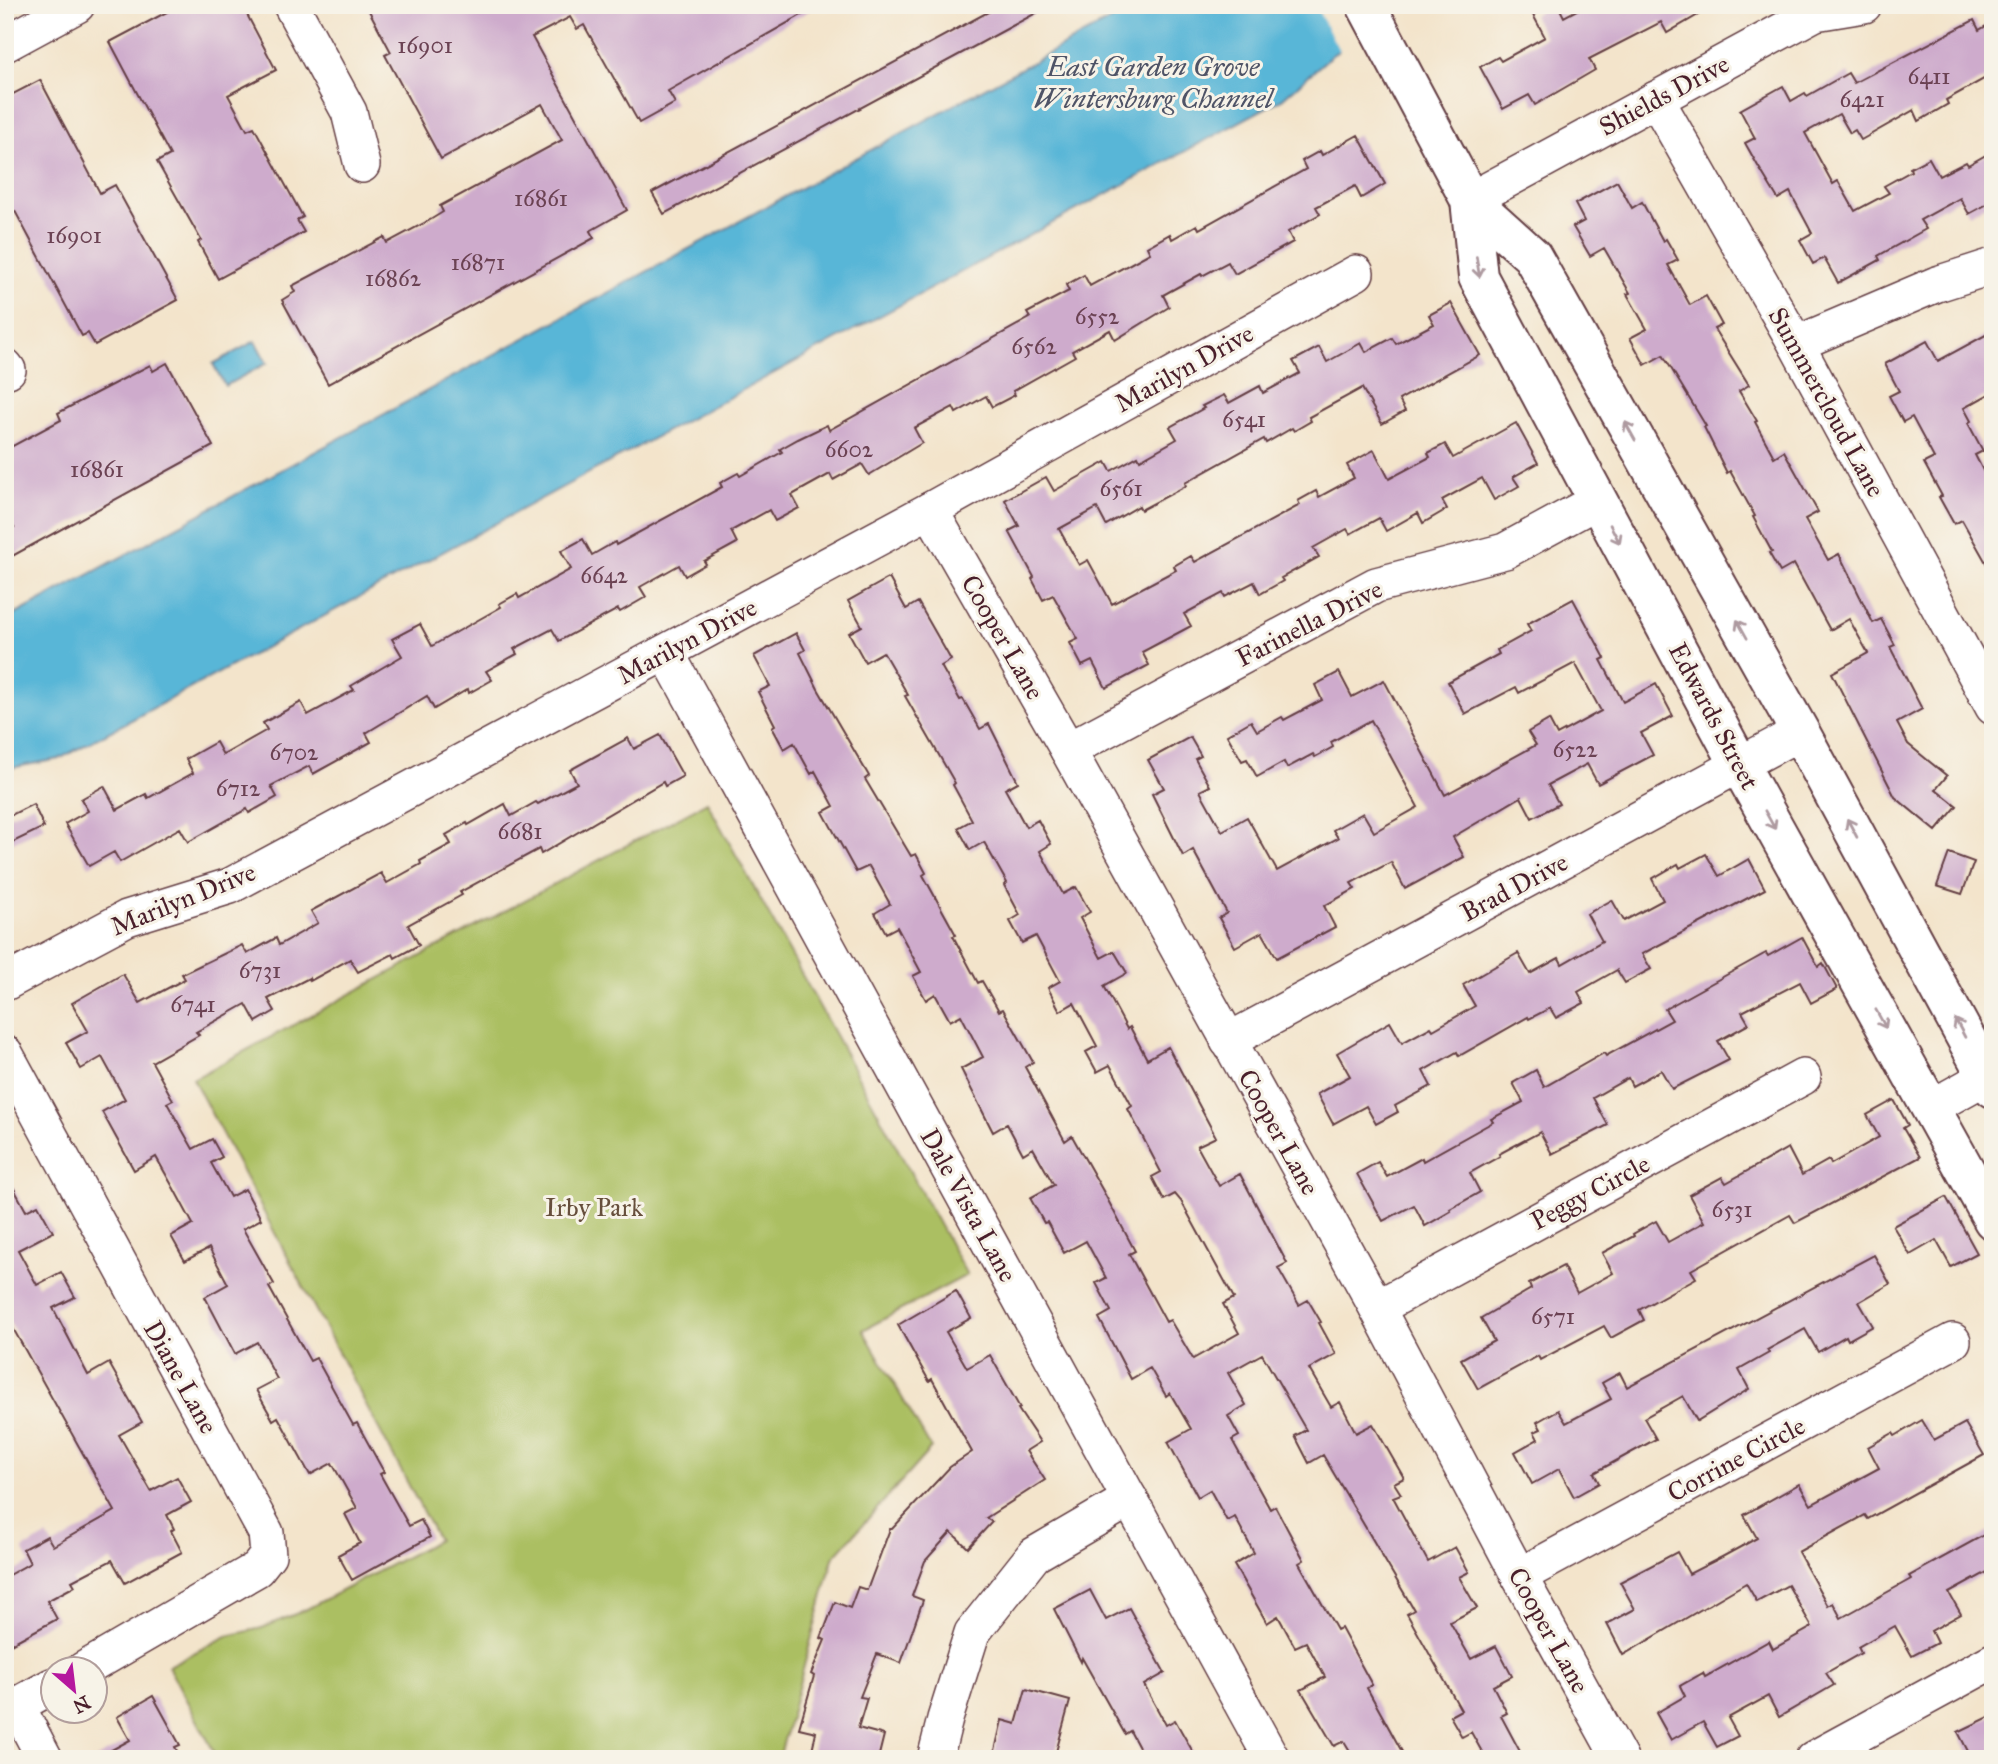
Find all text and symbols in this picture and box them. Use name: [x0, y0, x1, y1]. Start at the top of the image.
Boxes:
house number: 16901: [397, 31, 453, 59]
street label: Shields Drive: [1594, 47, 1735, 143]
water label: East Garden Grove Wintersburg Channel: [1033, 49, 1275, 116]
house number: 6411: [1908, 62, 1950, 90]
house number: 6421: [1839, 85, 1885, 113]
house number: 16861: [514, 184, 568, 212]
house number: 16901: [46, 221, 102, 249]
house number: 16871: [451, 248, 505, 276]
one-way arrow: [1471, 255, 1484, 278]
house number: 16862: [365, 264, 422, 292]
house number: 6552: [1075, 302, 1120, 330]
street label: Summercloud Lane: [1762, 302, 1892, 502]
street label: Marilyn Drive: [1109, 317, 1259, 419]
house number: 6562: [1011, 332, 1057, 360]
house number: 6541: [1222, 405, 1266, 433]
one-way arrow: [1623, 421, 1636, 442]
house number: 6602: [825, 435, 874, 463]
house number: 16861: [70, 455, 124, 483]
house number: 6561: [1099, 474, 1143, 502]
one-way arrow: [1608, 524, 1622, 544]
house number: 6642: [580, 561, 629, 589]
street label: Cooper Lane: [954, 569, 1052, 705]
street label: Farinella Drive: [1230, 572, 1388, 674]
street label: Marilyn Drive: [612, 591, 762, 691]
one-way arrow: [1735, 620, 1749, 640]
street label: Edwards Street: [1662, 637, 1766, 795]
house number: 6522: [1552, 735, 1598, 763]
house number: 6702: [270, 738, 319, 766]
house number: 6712: [216, 774, 261, 802]
one-way arrow: [1763, 810, 1777, 830]
house number: 6681: [498, 817, 542, 845]
one-way arrow: [1845, 819, 1859, 839]
street label: Brad Drive: [1455, 845, 1573, 928]
street label: Marilyn Drive: [106, 855, 260, 943]
house number: 6731: [239, 956, 281, 984]
house number: 6741: [170, 990, 216, 1018]
one-way arrow: [1875, 1008, 1888, 1029]
one-way arrow: [1953, 1019, 1967, 1039]
street label: Cooper Lane: [1231, 1064, 1327, 1201]
street label: Dale Vista Lane: [914, 1123, 1024, 1287]
street label: Peggy Circle: [1525, 1147, 1655, 1237]
park label: Irby Park: [545, 1191, 644, 1223]
house number: 6531: [1712, 1195, 1752, 1223]
house number: 6571: [1531, 1302, 1575, 1330]
street label: Diane Lane: [137, 1315, 225, 1439]
street label: Corrine Circle: [1662, 1409, 1810, 1509]
street label: Cooper Lane: [1501, 1562, 1597, 1699]
north arrow: [38, 1656, 108, 1726]
text: N: [69, 1691, 94, 1719]

